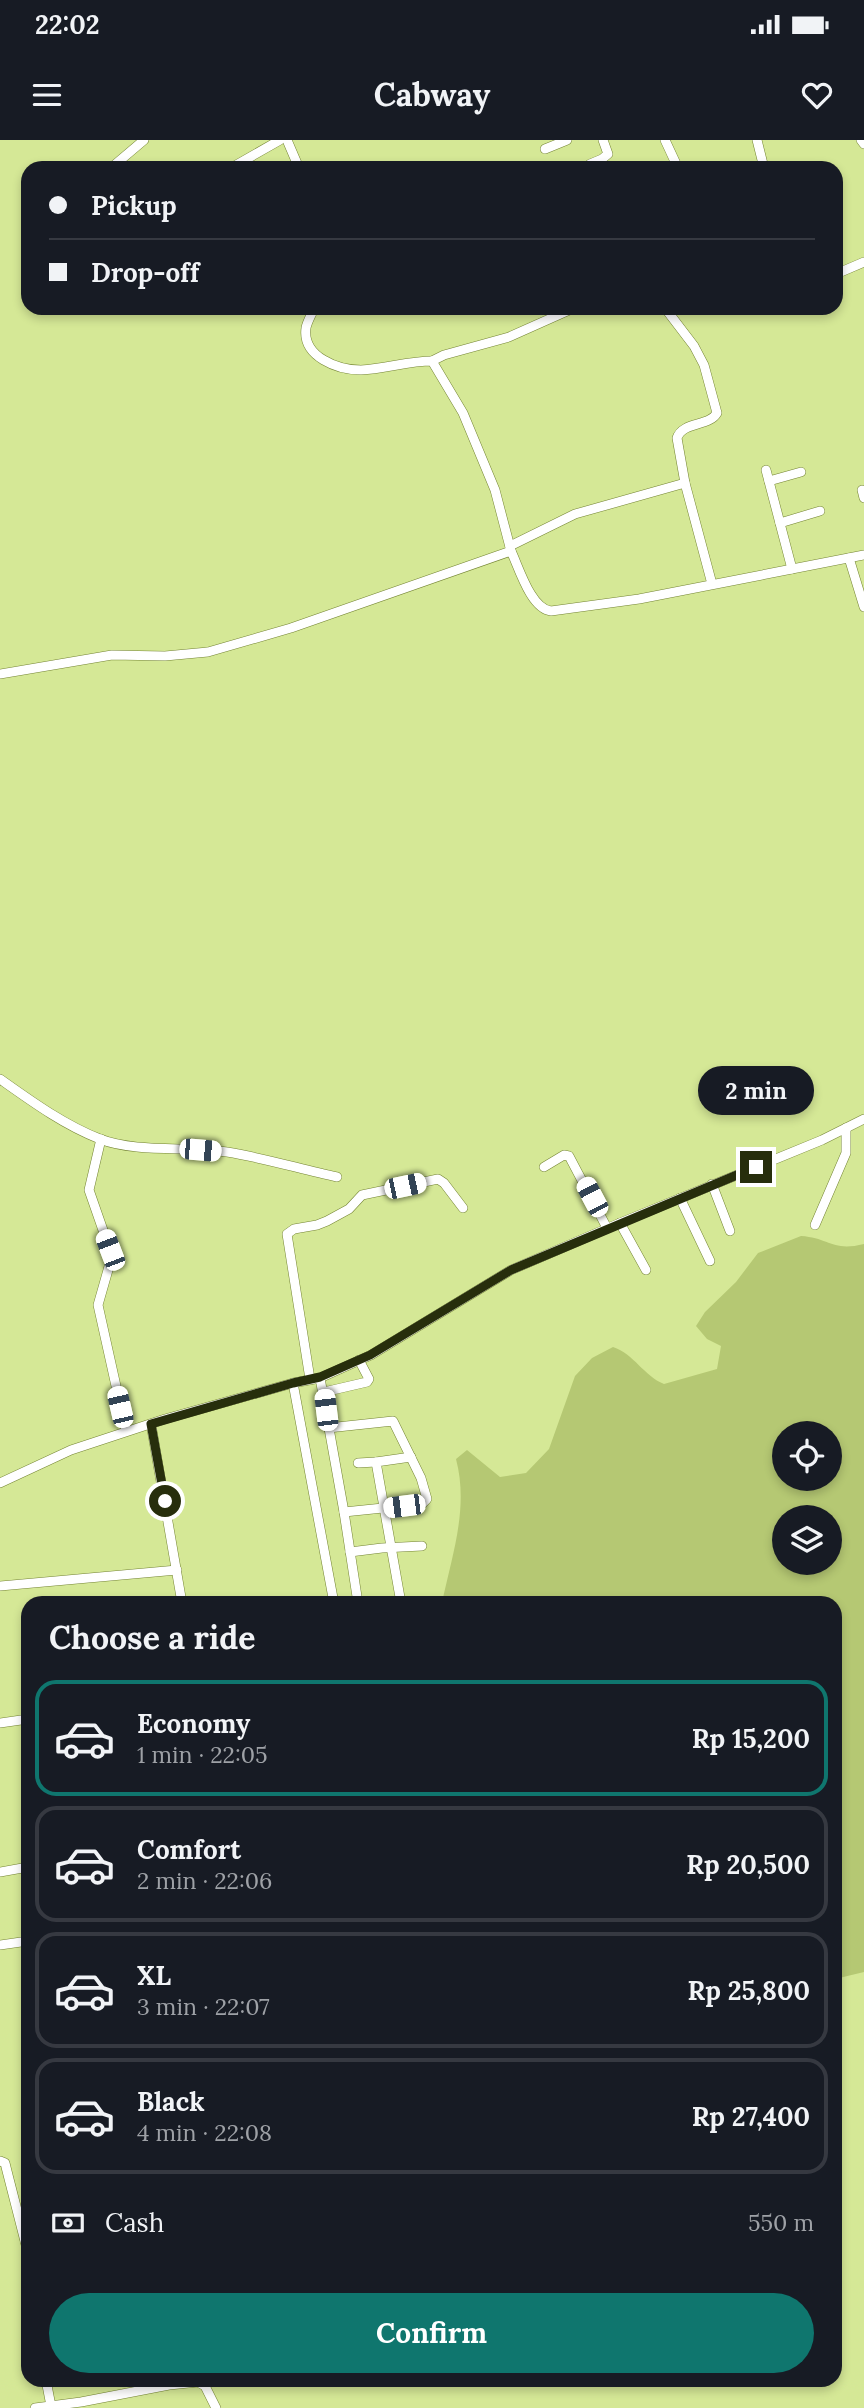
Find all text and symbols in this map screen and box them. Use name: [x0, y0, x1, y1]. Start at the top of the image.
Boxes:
text: 22:02: [35, 8, 100, 41]
text: Cabway: [374, 74, 490, 115]
icon: menu: [28, 76, 66, 114]
icon: heart: [798, 76, 836, 114]
text: Pickup: [91, 189, 177, 222]
text: Drop-off: [91, 256, 199, 289]
callout: 2 min: [698, 1066, 814, 1114]
text: 2 min: [725, 1076, 787, 1105]
car: [179, 1138, 222, 1162]
route end: [740, 1151, 772, 1183]
car: [383, 1171, 428, 1201]
car: [573, 1174, 612, 1220]
car: [93, 1227, 128, 1273]
car: [106, 1384, 135, 1430]
car: [314, 1388, 339, 1432]
map controls: [772, 1421, 842, 1575]
button: locate: [772, 1421, 842, 1491]
route start: [149, 1485, 181, 1517]
car: [382, 1493, 427, 1519]
button: layers: [772, 1505, 842, 1575]
text: Choose a ride: [49, 1617, 256, 1658]
icon: car: [53, 1707, 116, 1770]
text: Economy: [137, 1707, 250, 1740]
text: Rp 15,200: [692, 1722, 810, 1755]
text: 1 min · 22:05: [137, 1740, 268, 1769]
icon: car: [53, 1833, 116, 1896]
text: Comfort: [137, 1833, 241, 1866]
text: Rp 20,500: [686, 1848, 810, 1881]
text: 2 min · 22:06: [137, 1866, 272, 1895]
icon: car: [53, 1959, 116, 2022]
text: XL: [137, 1959, 171, 1992]
text: Rp 25,800: [688, 1974, 810, 2007]
text: 3 min · 22:07: [137, 1992, 270, 2021]
icon: car: [53, 2085, 116, 2148]
text: Black: [137, 2085, 205, 2118]
text: Rp 27,400: [692, 2100, 810, 2133]
text: 4 min · 22:08: [137, 2118, 272, 2147]
icon: cash: [49, 2204, 87, 2242]
text: Cash: [105, 2206, 164, 2239]
text: 550 m: [748, 2208, 814, 2237]
button: Confirm: [49, 2293, 814, 2373]

